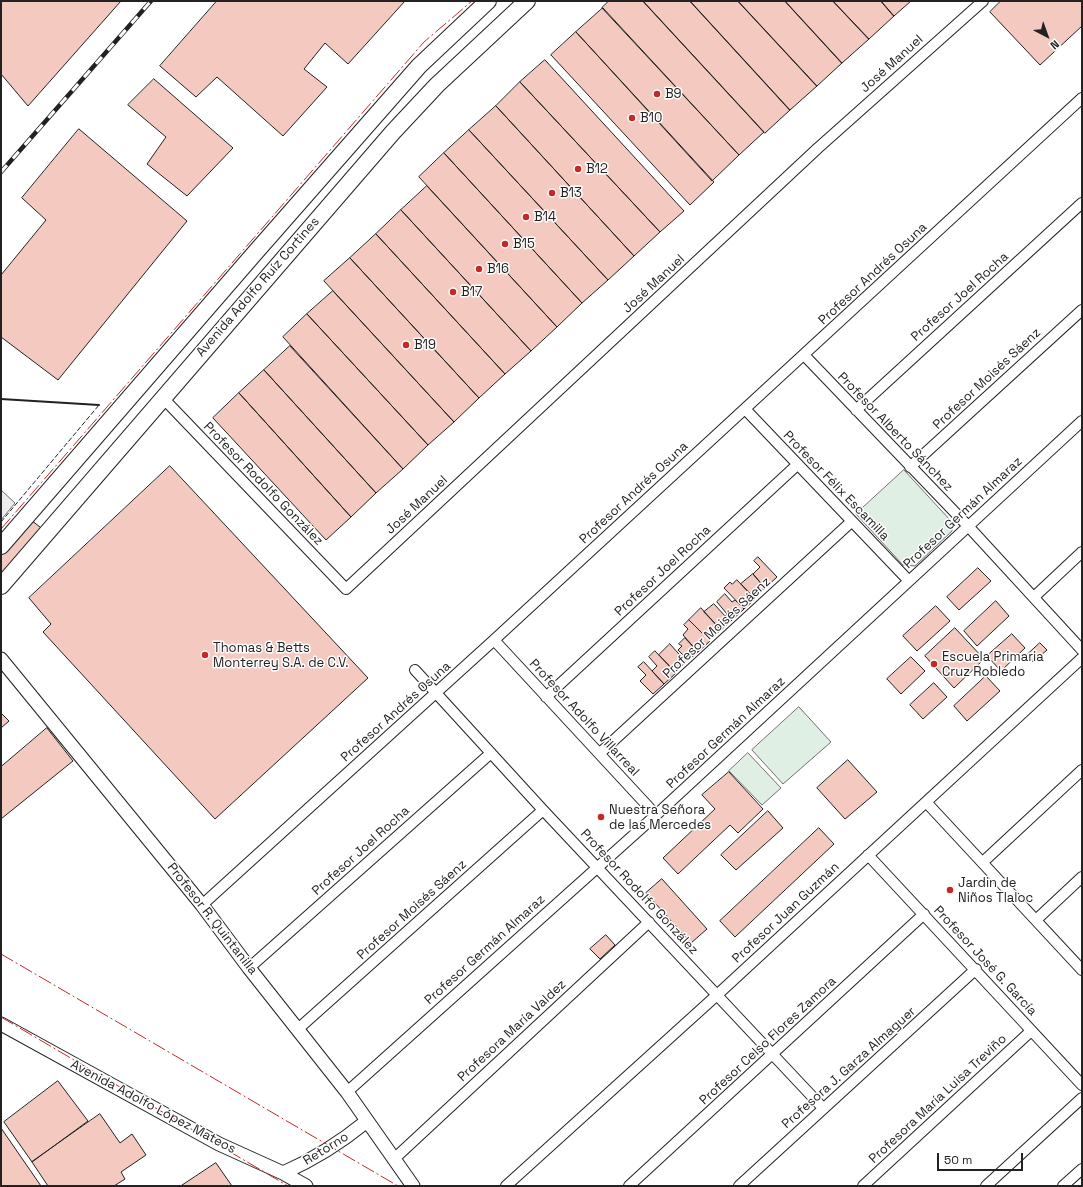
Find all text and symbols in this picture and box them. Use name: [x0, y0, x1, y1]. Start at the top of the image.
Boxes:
north arrow: [1027, 16, 1067, 56]
street label: José Manuel: [858, 32, 926, 96]
text: N: [1047, 37, 1062, 53]
place label: B9: [665, 86, 682, 102]
marker: B9: [652, 89, 662, 99]
place label: B10: [640, 110, 662, 126]
marker: B10: [627, 113, 637, 123]
place label: B12: [586, 161, 608, 177]
marker: B12: [573, 164, 583, 174]
place label: B13: [560, 185, 582, 201]
marker: B13: [547, 188, 557, 198]
place label: B14: [534, 209, 556, 225]
marker: B14: [521, 212, 531, 222]
street label: Avenida Adolfo Ruíz Cortines: [193, 214, 323, 360]
street label: Profesor Andrés Osuna: [816, 220, 930, 328]
place label: B15: [513, 236, 535, 252]
marker: B15: [500, 239, 510, 249]
street label: Profesor Joel Rocha: [908, 249, 1012, 345]
street label: José Manuel: [620, 251, 688, 317]
place label: B16: [487, 261, 509, 277]
marker: B16: [474, 264, 484, 274]
place label: B17: [461, 284, 482, 300]
marker: B17: [448, 287, 458, 297]
street label: Profesor Moisés Sáenz: [930, 325, 1044, 433]
place label: B19: [414, 337, 436, 353]
marker: B19: [401, 340, 411, 350]
street label: Profesor Alberto Sánchez: [834, 369, 956, 495]
street label: Profesor Rodolfo González: [200, 419, 326, 549]
street label: Profesor Félix Escamilla: [780, 428, 892, 544]
street label: Profesor Andrés Osuna: [577, 439, 691, 547]
street label: Profesor Germán Almaraz: [900, 454, 1026, 572]
street label: José Manuel: [383, 472, 451, 538]
street label: Profesor Joel Rocha: [612, 522, 714, 620]
street label: Profesor Moisés Sáenz: [660, 574, 774, 682]
place label: Thomas & Betts Monterrey S.A. de C.V.: [213, 640, 349, 671]
place label: Escuela Primaria Cruz Robledo: [942, 649, 1044, 680]
marker: Thomas & Betts Monterrey S.A. de C.V.: [200, 650, 210, 660]
street label: Profesor Adolfo Villarreal: [526, 656, 642, 780]
street label: Profesor Andrés Osuna: [338, 659, 454, 765]
marker: Escuela Primaria Cruz Robledo: [929, 659, 939, 669]
street label: Profesor Germán Almaraz: [663, 674, 789, 792]
place label: Nuestra Señora de las Mercedes: [609, 802, 711, 833]
street label: Profesor Joel Rocha: [309, 803, 413, 899]
marker: Nuestra Señora de las Mercedes: [596, 812, 606, 822]
street label: Profesor Rodolfo González: [577, 826, 701, 958]
street label: Profesor Moisés Sáenz: [354, 857, 470, 963]
street label: Profesor Juan Guzmán: [729, 859, 843, 967]
street label: Profesor R. Quintanilla: [164, 860, 260, 978]
place label: Jardin de Niños Tlaloc: [958, 875, 1033, 906]
marker: Jardin de Niños Tlaloc: [945, 885, 955, 895]
street label: Profesor Germán Almaraz: [422, 892, 548, 1008]
street label: Profesor José G. García: [930, 903, 1040, 1019]
street label: Profesor Celso Flores Zamora: [696, 974, 840, 1108]
street label: Profesora María Valdez: [455, 977, 569, 1085]
street label: Profesora J. Garza Almaguer: [779, 1004, 919, 1132]
street label: Profesora María Luisa Treviño: [866, 1031, 1010, 1167]
street label: Avenida Adolfo López Mateos: [68, 1057, 238, 1157]
street label: Retorno: [301, 1129, 351, 1169]
scale bar: [939, 1145, 1025, 1171]
text: 50 m: [944, 1152, 972, 1168]

